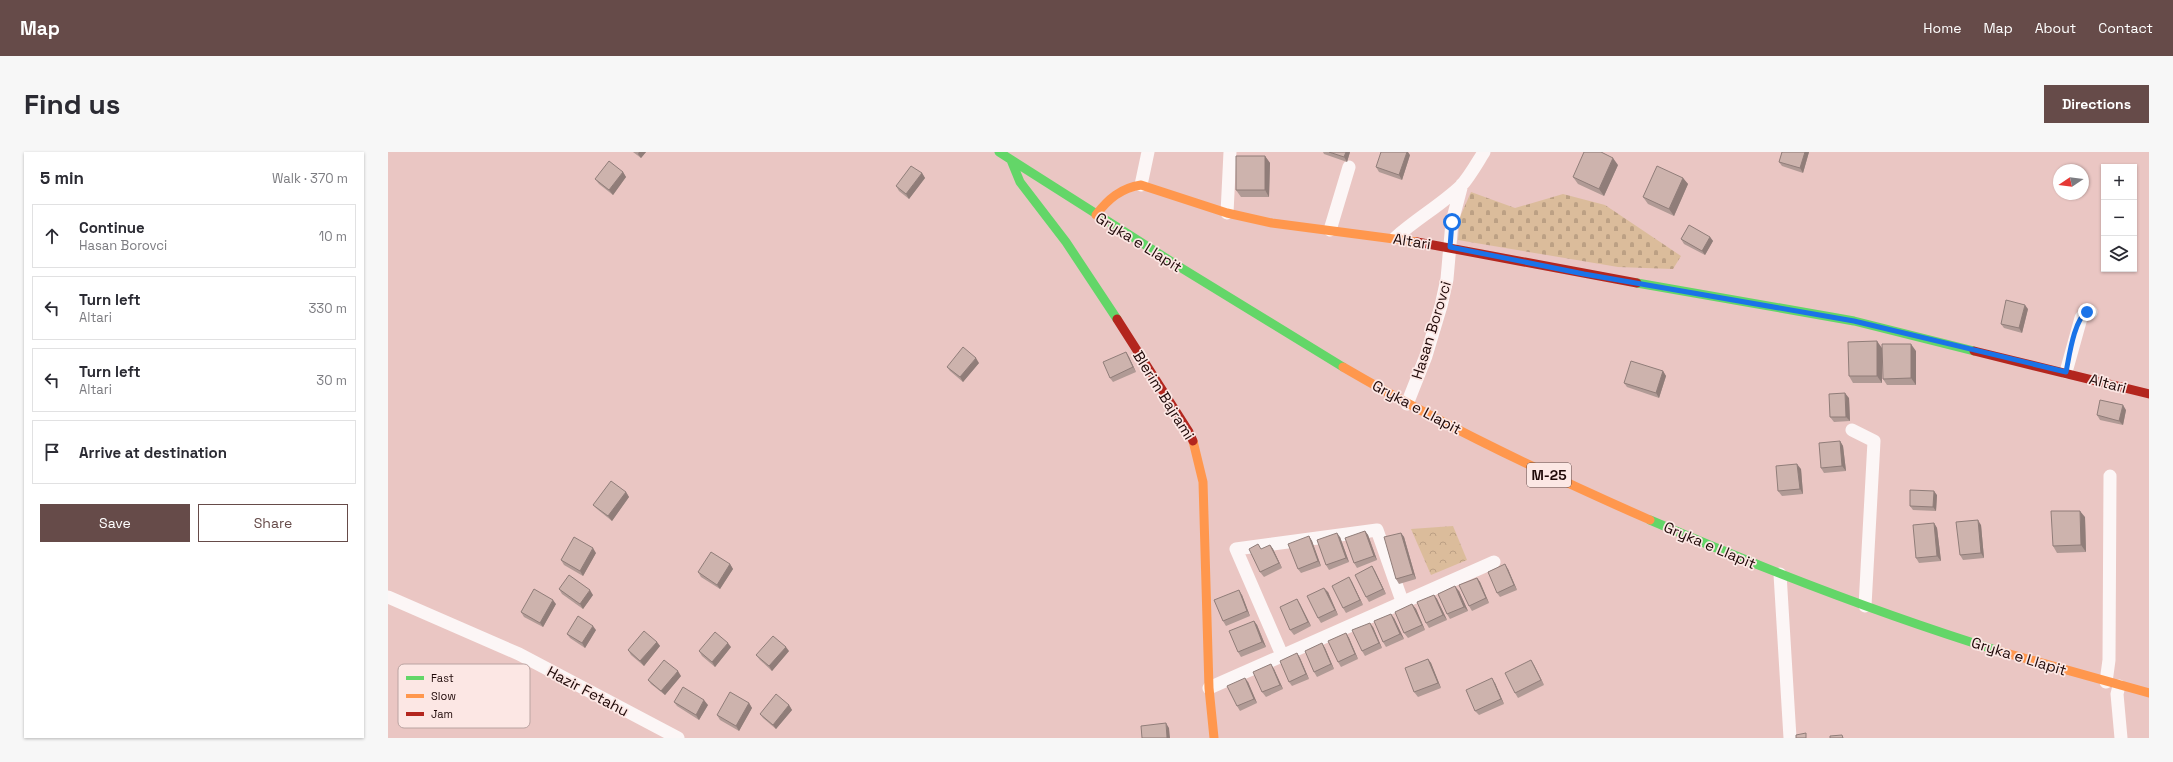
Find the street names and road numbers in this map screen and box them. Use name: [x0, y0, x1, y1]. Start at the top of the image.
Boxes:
street label: Gryka e Llapit: [1092, 208, 1186, 276]
street label: Altari: [1392, 229, 1432, 253]
street label: Hasan Borovci: [1407, 279, 1455, 381]
street label: Blerim Bajrami: [1129, 347, 1199, 443]
street label: Altari: [2087, 369, 2129, 397]
street label: Gryka e Llapit: [1369, 375, 1465, 439]
road number: M-25: [1527, 463, 1571, 487]
street label: Gryka e Llapit: [1661, 517, 1759, 573]
street label: Gryka e Llapit: [1969, 633, 2069, 680]
street label: Hazir Fetahu: [544, 662, 632, 720]

